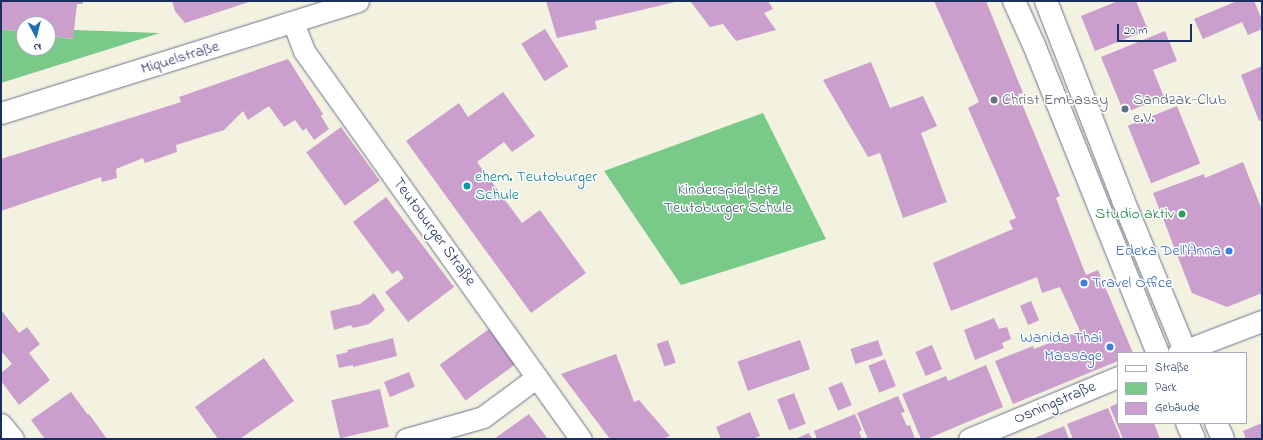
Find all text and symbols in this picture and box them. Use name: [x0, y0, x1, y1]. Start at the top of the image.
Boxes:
north arrow: [16, 16, 56, 56]
scale bar: [1119, 16, 1194, 42]
text: 20 m: [1124, 22, 1147, 40]
street label: Miquelstraße: [139, 37, 221, 79]
text: N: [33, 39, 42, 55]
place label: Christ Embassy: [1002, 90, 1108, 110]
place label: Sandzak-Club e.V.: [1133, 90, 1226, 128]
marker: Christ Embassy: [989, 95, 999, 105]
marker: Sandzak-Club e.V.: [1120, 104, 1130, 114]
place label: ehem. Teutoburger Schule: [475, 167, 597, 205]
street label: Teutoburger Straße: [388, 174, 480, 290]
park label: Kinderspielplatz Teutoburger Schule: [664, 180, 792, 218]
marker: ehem. Teutoburger Schule: [462, 181, 472, 191]
place label: Studio aktiv: [1095, 204, 1174, 224]
marker: Studio aktiv: [1177, 209, 1187, 219]
place label: Edeka Dell'Anna: [1115, 241, 1221, 261]
marker: Edeka Dell'Anna: [1224, 246, 1234, 256]
place label: Travel Office: [1092, 273, 1172, 293]
marker: Travel Office: [1079, 278, 1089, 288]
place label: Wanida Thai Massage: [1020, 328, 1102, 366]
marker: Wanida Thai Massage: [1105, 342, 1115, 352]
legend: [1117, 352, 1247, 424]
text: Straße: [1155, 359, 1189, 377]
street label: Osningstraße: [1011, 377, 1099, 429]
text: Park: [1155, 379, 1177, 397]
text: Gebäude: [1155, 399, 1199, 417]

